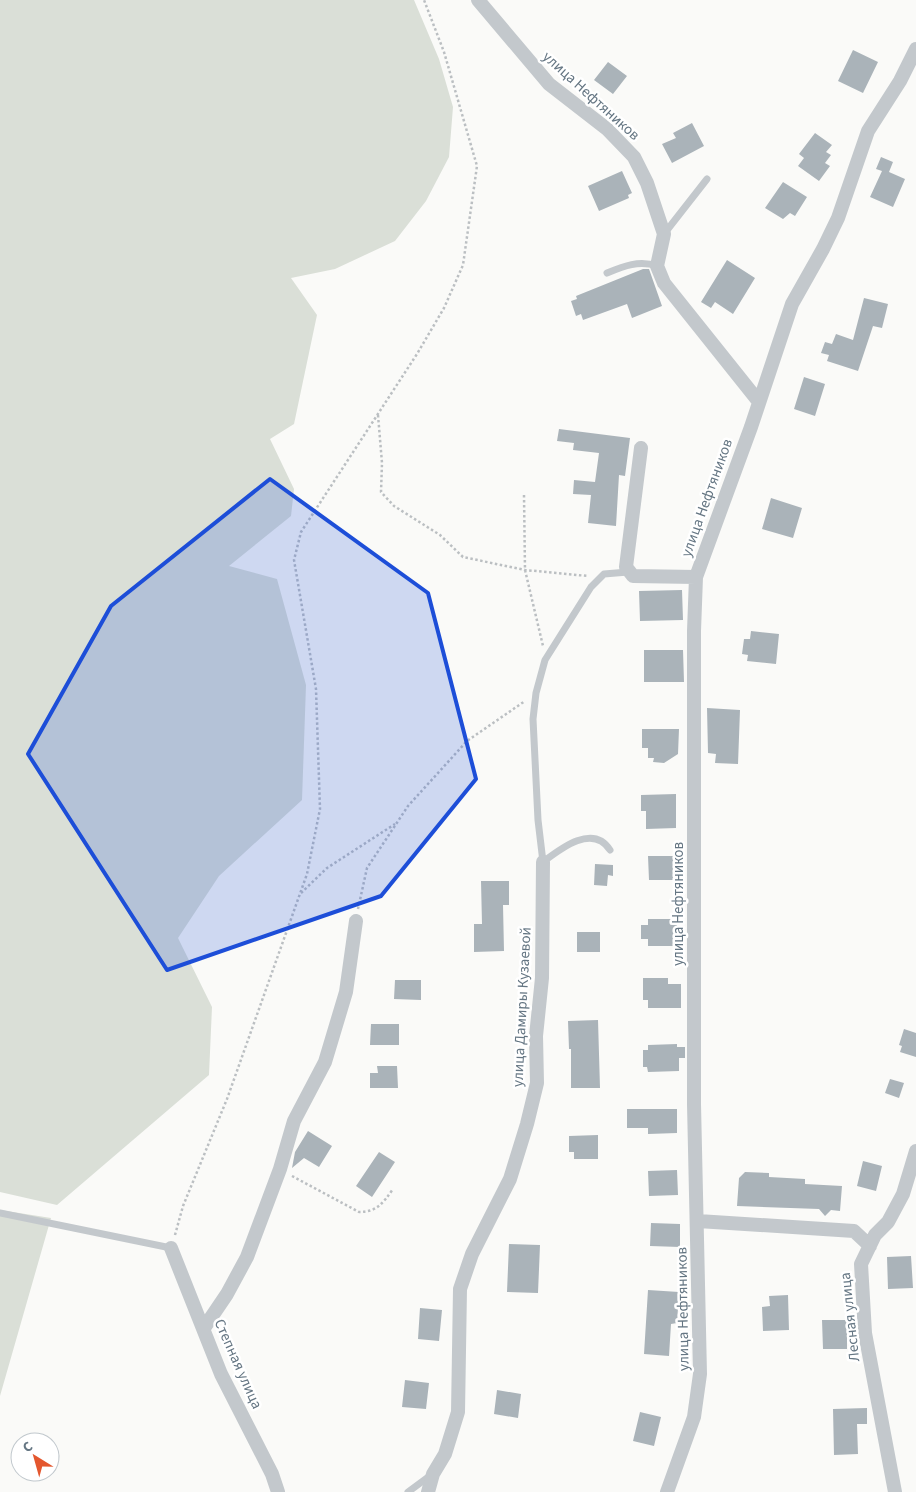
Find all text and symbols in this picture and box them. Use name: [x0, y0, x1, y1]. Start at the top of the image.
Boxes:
street label: улица Нефтяников: [538, 47, 644, 146]
street label: улица Нефтяников: [676, 436, 738, 560]
street label: улица Нефтяников: [668, 842, 689, 966]
street label: улица Дамиры Кузаевой: [507, 926, 537, 1088]
street label: улица Нефтяников: [671, 1246, 695, 1371]
street label: Лесная улица: [835, 1271, 865, 1363]
street label: Степная улица: [209, 1316, 267, 1412]
north arrow: [10, 1432, 60, 1482]
text: С: [19, 1437, 37, 1458]

